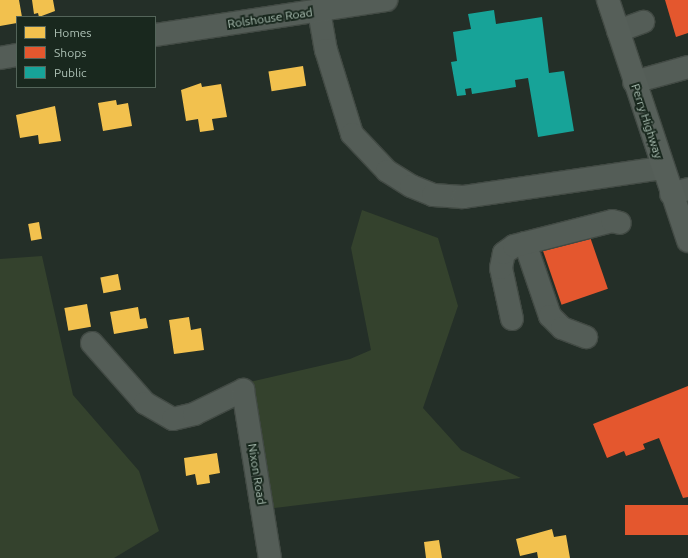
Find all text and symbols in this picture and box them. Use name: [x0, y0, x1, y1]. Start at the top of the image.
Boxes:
street label: Rolshouse Road: [227, 5, 313, 31]
legend: [16, 16, 156, 88]
text: Homes: [54, 26, 92, 39]
text: Shops: [54, 46, 86, 59]
text: Public: [54, 66, 87, 79]
street label: Perry Highway: [628, 82, 666, 160]
street label: Nixon Road: [245, 442, 269, 506]

